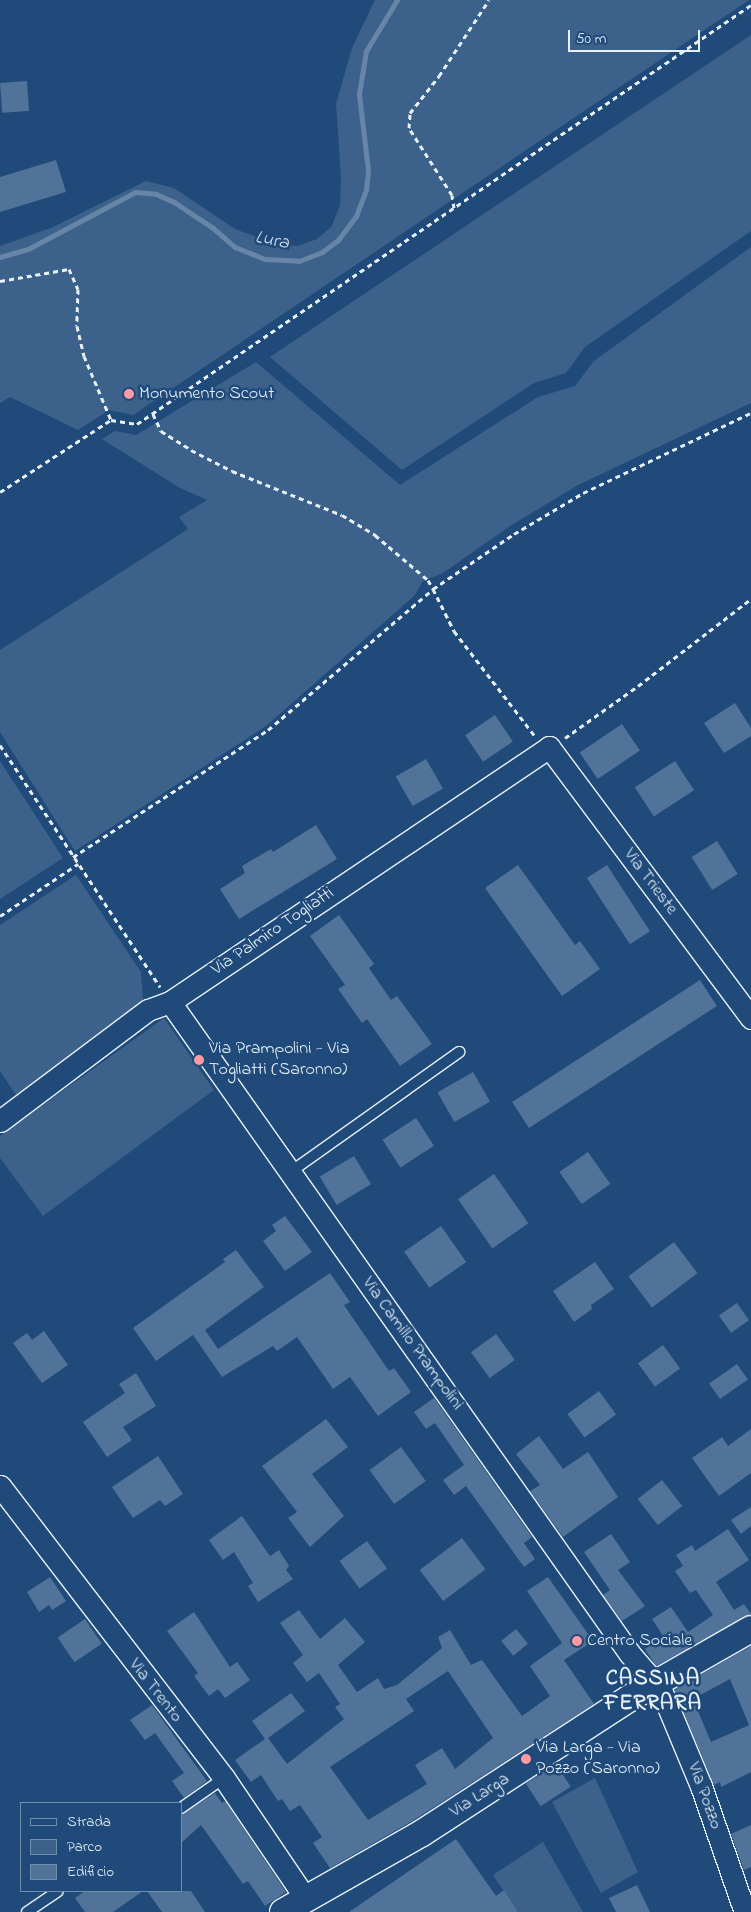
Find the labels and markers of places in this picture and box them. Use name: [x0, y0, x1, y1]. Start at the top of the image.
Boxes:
place label: Monumento Scout: [139, 383, 274, 405]
marker: Monumento Scout: [123, 388, 135, 400]
place label: Via Prampolini - Via Togliatti (Saronno): [209, 1039, 349, 1082]
marker: Via Prampolini - Via Togliatti (Saronno): [193, 1054, 205, 1066]
place label: Centro Sociale: [587, 1630, 692, 1652]
marker: Centro Sociale: [571, 1635, 583, 1647]
place label: Via Larga - Via Pozzo (Saronno): [536, 1738, 660, 1780]
marker: Via Larga - Via Pozzo (Saronno): [520, 1753, 532, 1765]

